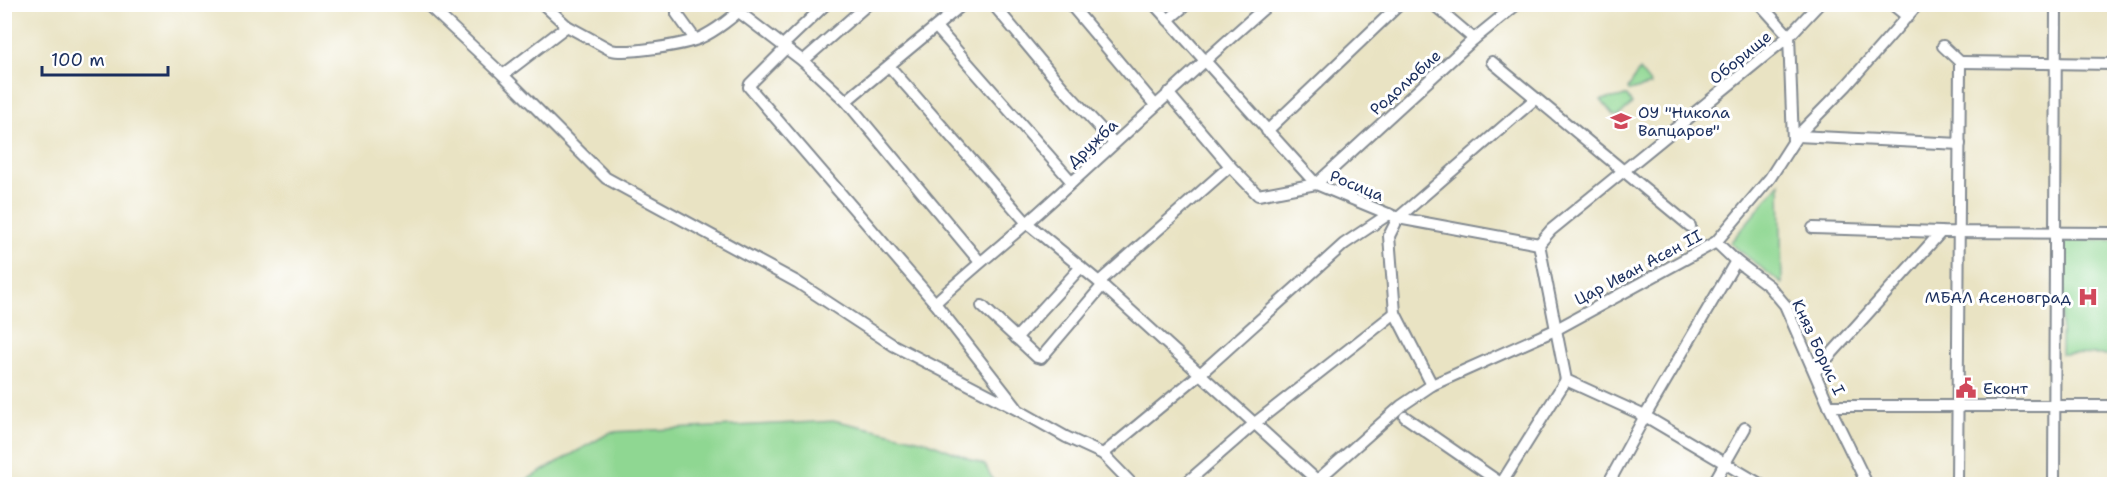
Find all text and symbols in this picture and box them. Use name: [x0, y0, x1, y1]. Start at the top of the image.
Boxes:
street label: Оборище: [1705, 26, 1776, 89]
scale bar: [42, 39, 168, 77]
street label: Родолюбие: [1365, 45, 1445, 120]
text: 100 m: [51, 48, 105, 72]
place label: ОУ "Никола Вапцаров": [1638, 102, 1730, 141]
school or university icon: ОУ "Никола Вапцаров": [1609, 109, 1633, 133]
street label: Дружба: [1063, 115, 1122, 172]
street label: Росица: [1327, 165, 1387, 206]
street label: Цар Иван Асен II: [1571, 225, 1706, 310]
hospital icon: МБАЛ Асеновград: [2076, 285, 2100, 309]
place label: МБАЛ Асеновград: [1925, 287, 2071, 308]
street label: Княз Борис I: [1787, 296, 1850, 398]
public building icon: Еконт: [1954, 376, 1978, 400]
place label: Еконт: [1983, 378, 2029, 399]

